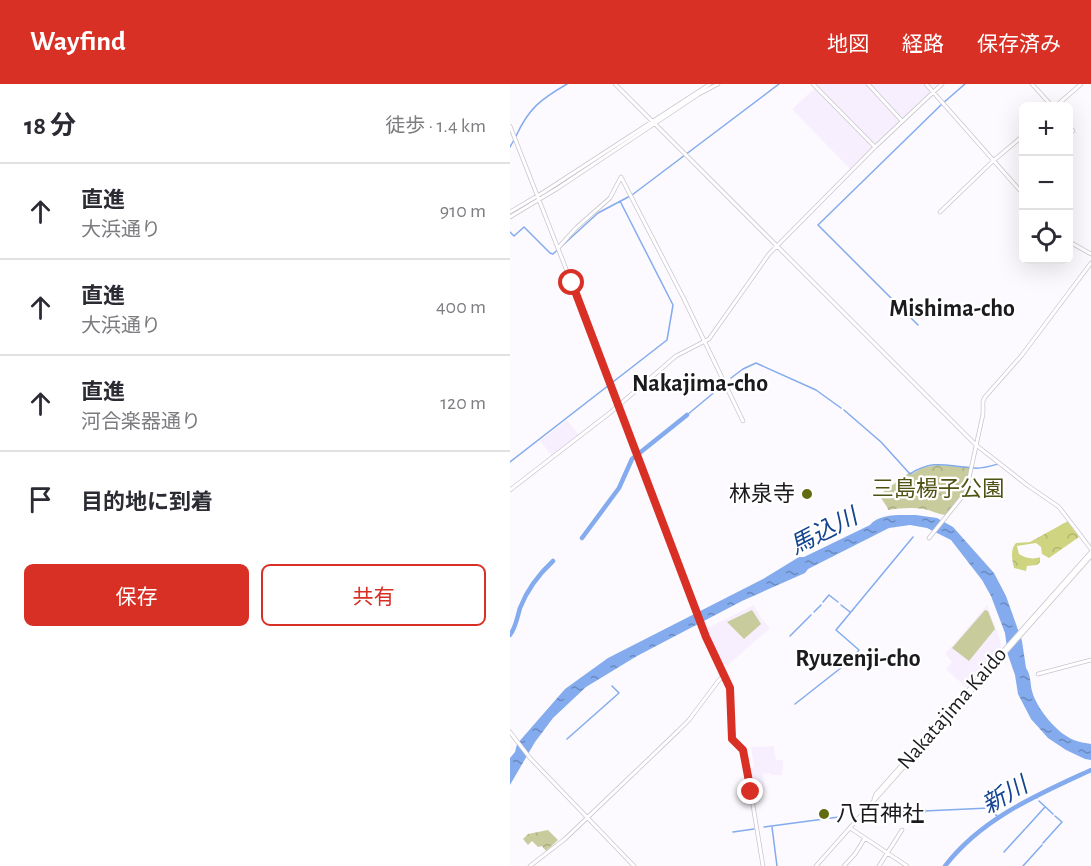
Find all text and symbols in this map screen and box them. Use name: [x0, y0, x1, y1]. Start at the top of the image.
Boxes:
text: Wayfind: [30, 28, 126, 56]
text: 地図: [827, 34, 869, 55]
text: 経路: [902, 34, 944, 55]
text: 保存済み: [977, 34, 1061, 55]
map controls: [1019, 102, 1073, 264]
button: +: [1019, 102, 1073, 156]
text: 18 分: [24, 113, 76, 139]
text: 徒歩 · 1.4 km: [385, 116, 486, 136]
button: −: [1019, 156, 1073, 210]
text: 直進: [81, 189, 125, 211]
icon: ahead: [24, 195, 57, 228]
text: 910 m: [440, 201, 486, 221]
button: locate: [1019, 210, 1073, 264]
text: 大浜通り: [81, 220, 161, 240]
route start: [558, 269, 584, 295]
text: 直進: [81, 285, 125, 307]
icon: ahead: [24, 291, 57, 324]
text: 400 m: [436, 297, 486, 317]
district label: Mishima-cho: [889, 297, 1015, 321]
text: 大浜通り: [81, 316, 161, 336]
district label: Nakajima-cho: [632, 372, 768, 396]
text: 直進: [81, 381, 125, 403]
icon: ahead: [24, 387, 57, 420]
text: 120 m: [440, 393, 486, 413]
text: 河合楽器通り: [81, 412, 201, 432]
park label: 三島楊子公園: [872, 477, 1004, 500]
place label: 林泉寺: [729, 482, 795, 505]
icon: arrive: [24, 483, 57, 516]
marker: 林泉寺: [800, 487, 814, 501]
text: 目的地に到着: [81, 491, 213, 513]
water label: 馬込川: [786, 503, 864, 559]
button: 保存: [24, 564, 249, 626]
button: 共有: [261, 564, 486, 626]
street label: Nakatajima Kaido: [893, 643, 1011, 773]
district label: Ryuzenji-cho: [795, 647, 921, 671]
water label: 新川: [977, 770, 1034, 818]
route end: [737, 778, 763, 804]
place label: 八百神社: [836, 802, 924, 825]
marker: 八百神社: [817, 807, 831, 821]

